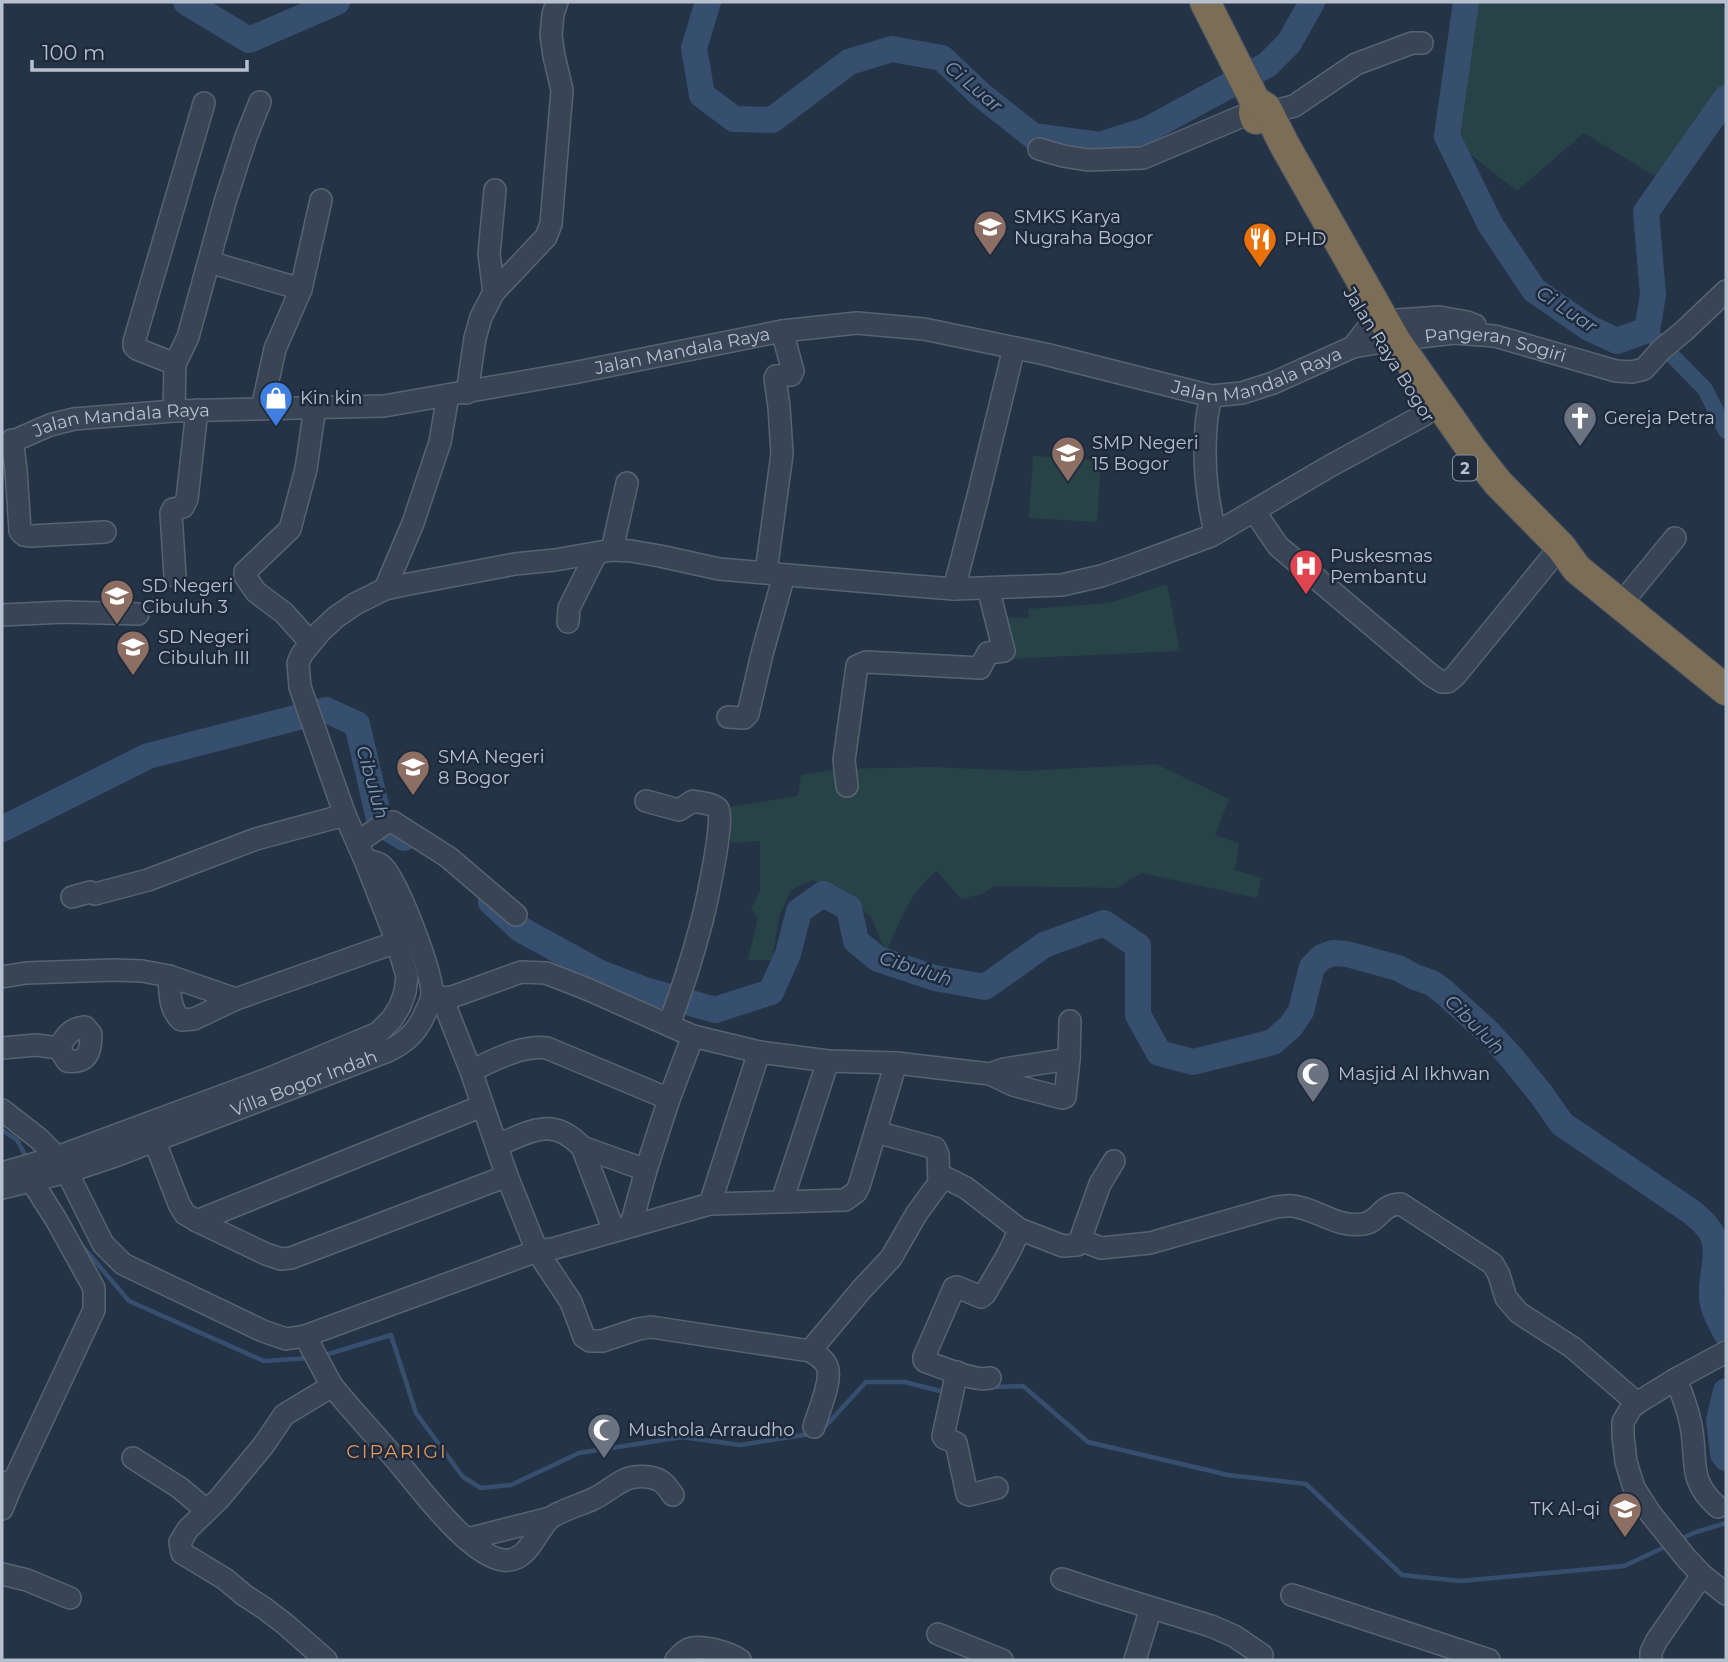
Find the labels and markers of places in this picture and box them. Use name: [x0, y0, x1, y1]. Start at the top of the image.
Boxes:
place label: SMKS Karya Nugraha Bogor: [1014, 206, 1153, 249]
school or university icon: SMKS Karya Nugraha Bogor: [971, 208, 1009, 257]
restaurant icon: PHD: [1241, 220, 1279, 269]
place label: PHD: [1284, 228, 1326, 250]
shop icon: Kin kin: [257, 379, 295, 428]
place label: Kin kin: [300, 387, 362, 409]
church icon: Gereja Petra: [1561, 399, 1599, 448]
place label: Gereja Petra: [1604, 407, 1715, 429]
place label: SMP Negeri 15 Bogor: [1092, 432, 1199, 475]
school or university icon: SMP Negeri 15 Bogor: [1049, 434, 1087, 483]
place label: Puskesmas Pembantu: [1330, 545, 1433, 588]
hospital icon: Puskesmas Pembantu: [1287, 547, 1325, 596]
place label: SD Negeri Cibuluh 3: [142, 575, 233, 618]
school or university icon: SD Negeri Cibuluh 3: [98, 577, 136, 626]
place label: SD Negeri Cibuluh III: [158, 626, 250, 669]
school or university icon: SD Negeri Cibuluh III: [114, 628, 152, 677]
place label: SMA Negeri 8 Bogor: [438, 746, 545, 789]
school or university icon: SMA Negeri 8 Bogor: [394, 748, 432, 797]
mosque icon: Masjid Al Ikhwan: [1294, 1055, 1332, 1104]
place label: Masjid Al Ikhwan: [1338, 1063, 1490, 1085]
mosque icon: Mushola Arraudho: [585, 1411, 623, 1460]
place label: Mushola Arraudho: [628, 1419, 795, 1441]
school or university icon: TK Al-qi: [1606, 1490, 1644, 1539]
place label: TK Al-qi: [1530, 1498, 1600, 1520]

